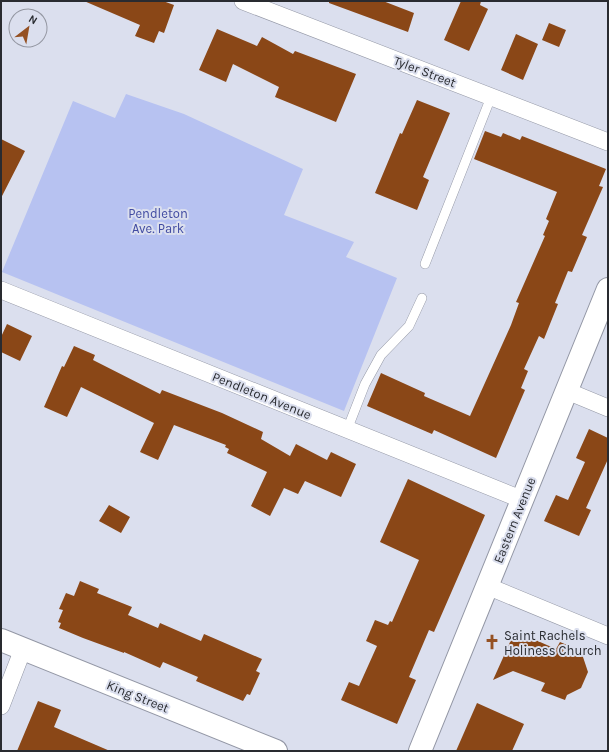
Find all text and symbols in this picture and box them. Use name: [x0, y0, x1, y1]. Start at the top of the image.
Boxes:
north arrow: [8, 8, 48, 48]
text: N: [26, 12, 40, 27]
street label: Tyler Street: [392, 53, 458, 90]
park label: Pendleton Ave. Park: [128, 206, 188, 236]
street label: Pendleton Avenue: [210, 369, 314, 422]
street label: Eastern Avenue: [490, 475, 539, 565]
place label: Saint Rachels Holiness Church: [504, 628, 602, 658]
church icon: Saint Rachels Holiness Church: [483, 633, 501, 651]
street label: King Street: [105, 677, 171, 716]

